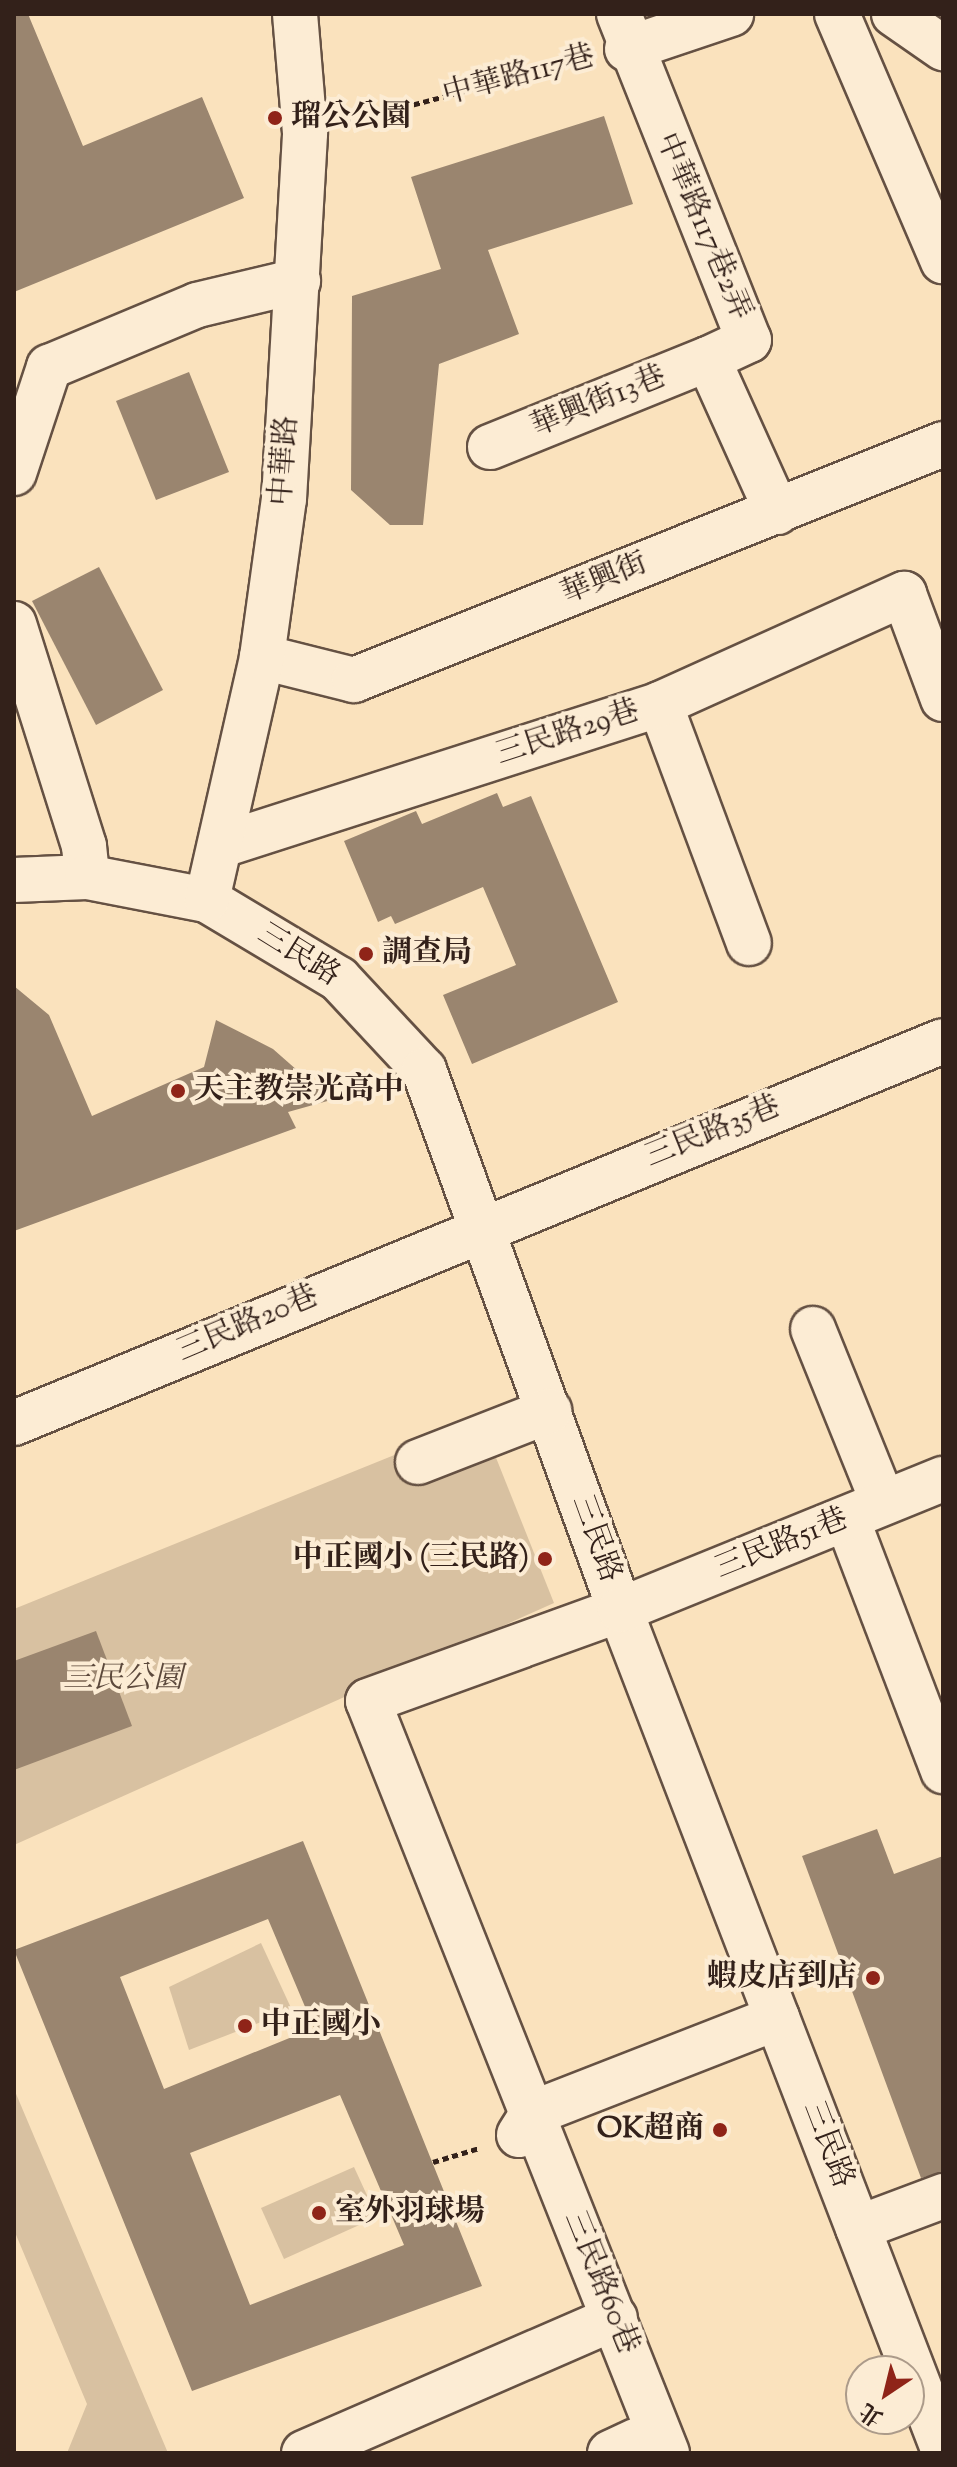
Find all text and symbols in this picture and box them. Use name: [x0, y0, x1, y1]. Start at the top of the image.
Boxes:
street label: 中華路117巷: [439, 39, 599, 115]
place label: 瑠公公園: [291, 100, 411, 136]
marker: 瑠公公園: [266, 109, 284, 127]
street label: 中華路117巷2弄: [646, 128, 758, 326]
street label: 華興街13巷: [526, 360, 672, 446]
street label: 中華路: [265, 415, 307, 507]
street label: 華興街: [557, 546, 653, 614]
street label: 三民路29巷: [492, 694, 644, 774]
street label: 三民路: [250, 917, 346, 995]
place label: 調查局: [382, 936, 472, 972]
marker: 調查局: [357, 945, 375, 963]
place label: 天主教崇光高中: [194, 1073, 404, 1109]
marker: 天主教崇光高中: [169, 1082, 187, 1100]
street label: 三民路35巷: [640, 1090, 786, 1176]
street label: 三民路20巷: [172, 1279, 324, 1371]
street label: 三民路: [563, 1491, 627, 1587]
street label: 三民路51巷: [710, 1502, 854, 1588]
place label: 中正國小 (三民路): [293, 1541, 529, 1577]
marker: 中正國小 (三民路): [536, 1550, 554, 1568]
park label: 三民公園: [63, 1662, 183, 1698]
place label: 蝦皮店到店: [707, 1960, 857, 1996]
marker: 蝦皮店到店: [864, 1969, 882, 1987]
place label: 中正國小: [261, 2008, 381, 2044]
marker: 中正國小: [236, 2017, 254, 2035]
street label: 三民路: [794, 2097, 860, 2193]
place label: OK超商: [597, 2112, 704, 2148]
marker: OK超商: [711, 2121, 729, 2139]
place label: 室外羽球場: [335, 2195, 485, 2231]
marker: 室外羽球場: [310, 2204, 328, 2222]
street label: 三民路60巷: [555, 2206, 645, 2360]
north arrow: [845, 2355, 925, 2435]
text: 北: [854, 2394, 891, 2432]

